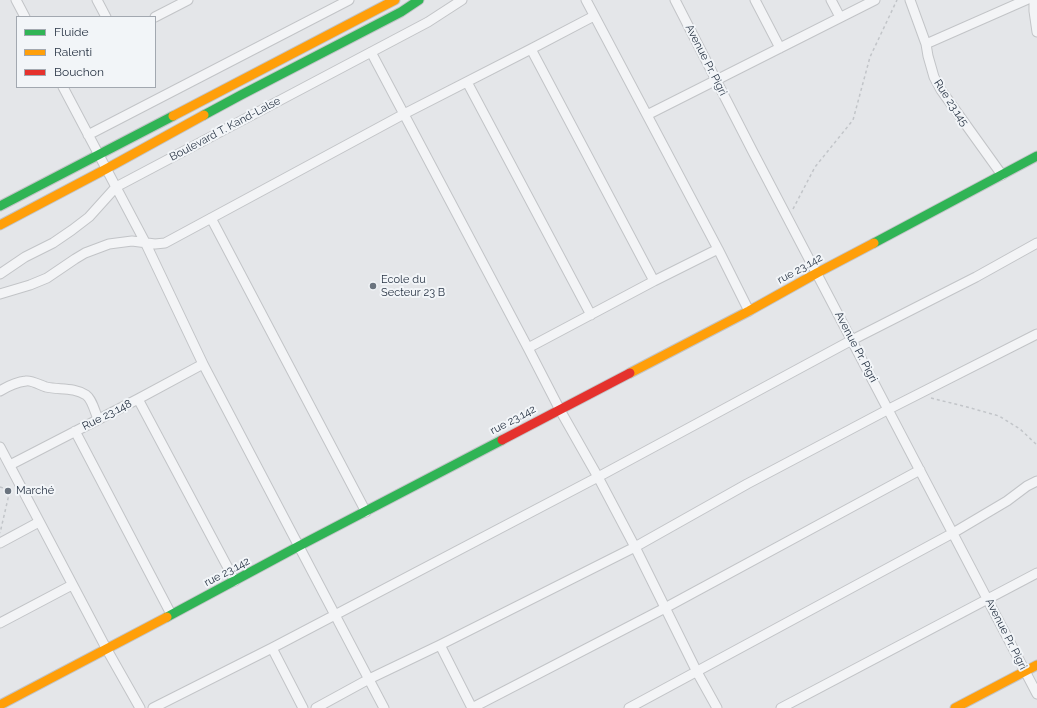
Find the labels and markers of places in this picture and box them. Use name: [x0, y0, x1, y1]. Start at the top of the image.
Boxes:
place label: Ecole du Secteur 23 B: [381, 273, 445, 299]
marker: Ecole du Secteur 23 B: [368, 281, 378, 291]
place label: Marché: [16, 484, 54, 498]
marker: Marché: [3, 486, 13, 496]

